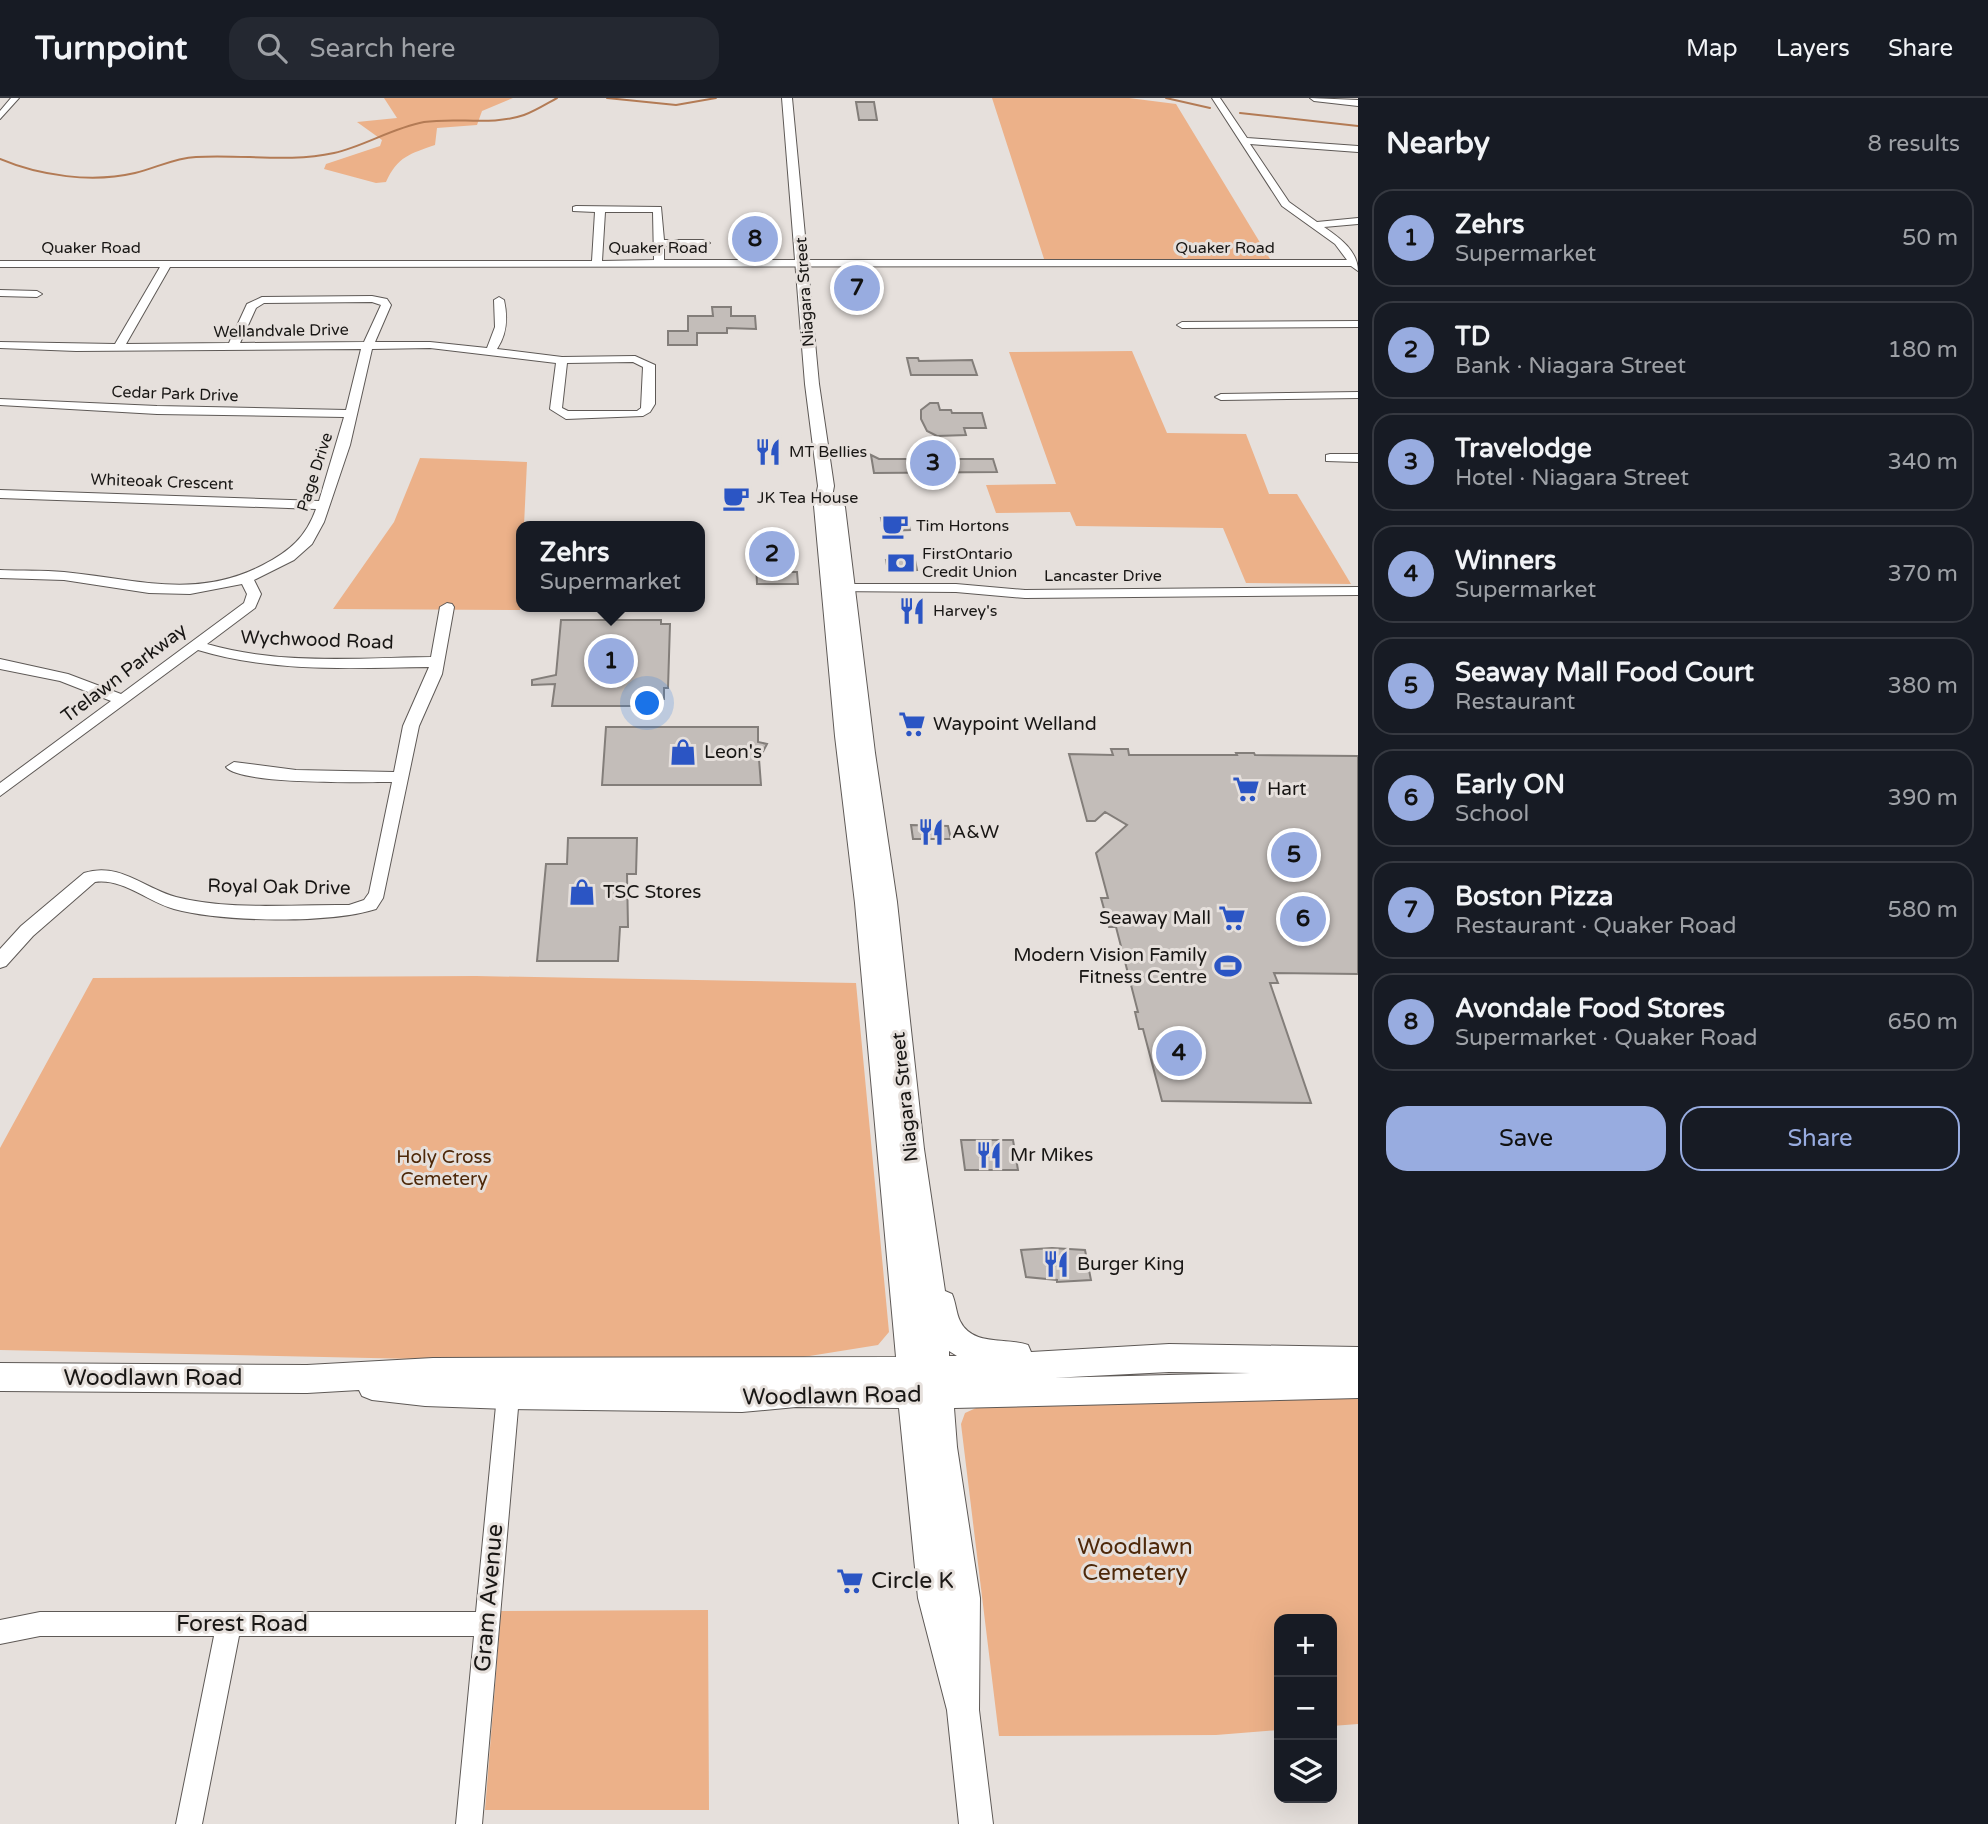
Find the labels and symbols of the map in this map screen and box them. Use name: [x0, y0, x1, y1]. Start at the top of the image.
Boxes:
pin: 8: [732, 213, 778, 265]
street label: Niagara Street: [791, 237, 819, 347]
street label: Quaker Road: [41, 238, 141, 258]
street label: Quaker Road: [608, 238, 708, 258]
street label: Quaker Road: [1175, 238, 1275, 258]
pin: 7: [834, 262, 880, 314]
street label: Wellandvale Drive: [213, 320, 349, 342]
street label: Cedar Park Drive: [111, 382, 239, 406]
street label: Page Drive: [293, 430, 337, 514]
restaurant icon: MT Bellies: [753, 437, 783, 467]
pin: 3: [910, 437, 956, 489]
place label: MT Bellies: [789, 442, 867, 462]
street label: Whiteoak Crescent: [90, 470, 234, 494]
cafe icon: JK Tea House: [721, 483, 751, 513]
place label: JK Tea House: [757, 488, 858, 508]
cafe icon: Tim Hortons: [880, 511, 910, 541]
place label: Tim Hortons: [916, 516, 1009, 536]
pin: 2: [749, 528, 795, 580]
place label: FirstOntario Credit Union: [922, 544, 1017, 582]
bank icon: FirstOntario Credit Union: [886, 548, 916, 578]
street label: Lancaster Drive: [1044, 566, 1162, 586]
restaurant icon: Harvey's: [897, 596, 927, 626]
place label: Harvey's: [933, 601, 997, 621]
street label: Trelawn Parkway: [57, 619, 191, 727]
street label: Wychwood Road: [240, 626, 394, 654]
pin: 1: [588, 635, 634, 687]
your location: [630, 686, 664, 720]
supermarket icon: Waypoint Welland: [897, 709, 927, 739]
place label: Waypoint Welland: [933, 713, 1097, 735]
shop icon: Leon's: [668, 737, 698, 767]
place label: Leon's: [704, 741, 762, 763]
supermarket icon: Hart: [1231, 774, 1261, 804]
place label: Hart: [1267, 778, 1307, 800]
restaurant icon: A&W: [916, 817, 946, 847]
place label: A&W: [952, 821, 999, 843]
pin: 5: [1271, 829, 1317, 881]
street label: Royal Oak Drive: [207, 875, 351, 899]
shop icon: TSC Stores: [567, 877, 597, 907]
place label: TSC Stores: [603, 881, 701, 903]
pin: 6: [1280, 893, 1326, 945]
supermarket icon: Seaway Mall: [1217, 903, 1247, 933]
place label: Seaway Mall: [1099, 907, 1211, 929]
place label: Modern Vision Family Fitness Centre: [1013, 944, 1207, 988]
sports icon: Modern Vision Family Fitness Centre: [1213, 951, 1243, 981]
pin: 4: [1156, 1027, 1202, 1079]
street label: Niagara Street: [887, 1031, 923, 1163]
restaurant icon: Mr Mikes: [974, 1140, 1004, 1170]
place label: Mr Mikes: [1010, 1144, 1093, 1166]
park label: Holy Cross Cemetery: [396, 1146, 492, 1190]
restaurant icon: Burger King: [1041, 1249, 1071, 1279]
place label: Burger King: [1077, 1253, 1185, 1275]
street label: Woodlawn Road: [63, 1364, 243, 1392]
street label: Woodlawn Road: [742, 1380, 922, 1412]
street label: Gram Avenue: [469, 1523, 509, 1673]
park label: Woodlawn Cemetery: [1077, 1533, 1193, 1587]
supermarket icon: Circle K: [835, 1566, 865, 1596]
place label: Circle K: [871, 1567, 954, 1595]
street label: Forest Road: [176, 1610, 308, 1638]

